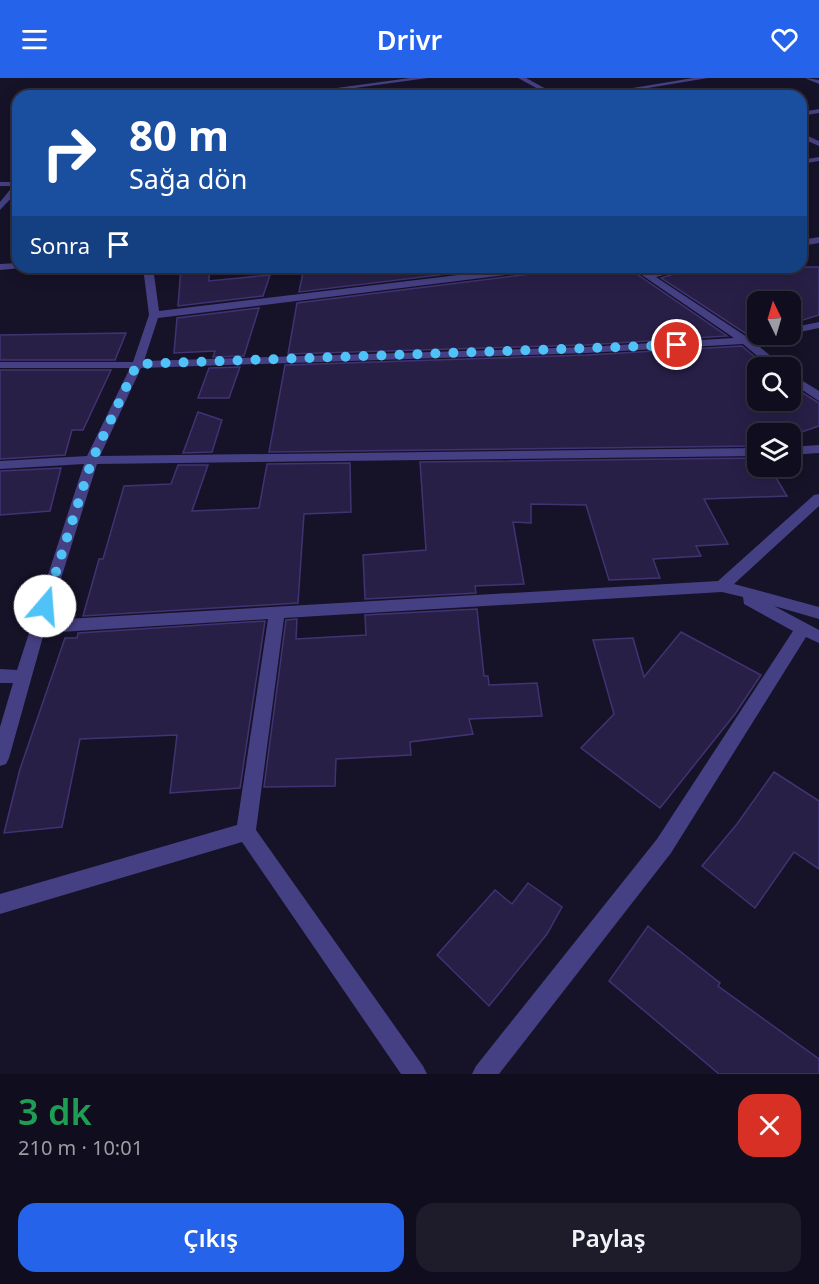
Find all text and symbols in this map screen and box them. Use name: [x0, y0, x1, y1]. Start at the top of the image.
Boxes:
text: Drivr: [377, 21, 442, 58]
icon: menu: [18, 23, 51, 56]
icon: heart: [768, 23, 801, 56]
text: 80 m: [129, 106, 229, 163]
icon: right: [30, 114, 108, 192]
text: Sağa dön: [129, 160, 247, 197]
icon: arrive: [102, 228, 135, 261]
text: Sonra: [30, 230, 90, 260]
north arrow: [747, 291, 801, 345]
map controls: [747, 291, 801, 477]
pin: [651, 319, 702, 370]
icon: arrive: [660, 328, 693, 361]
button: search: [747, 357, 801, 411]
button: layers: [747, 423, 801, 477]
position arrow: [13, 574, 77, 638]
text: 3 dk: [18, 1087, 92, 1136]
button: close: [738, 1094, 801, 1157]
text: 210 m · 10:01: [18, 1134, 143, 1161]
button: Çıkış: [18, 1203, 404, 1272]
button: Paylaş: [416, 1203, 801, 1272]

